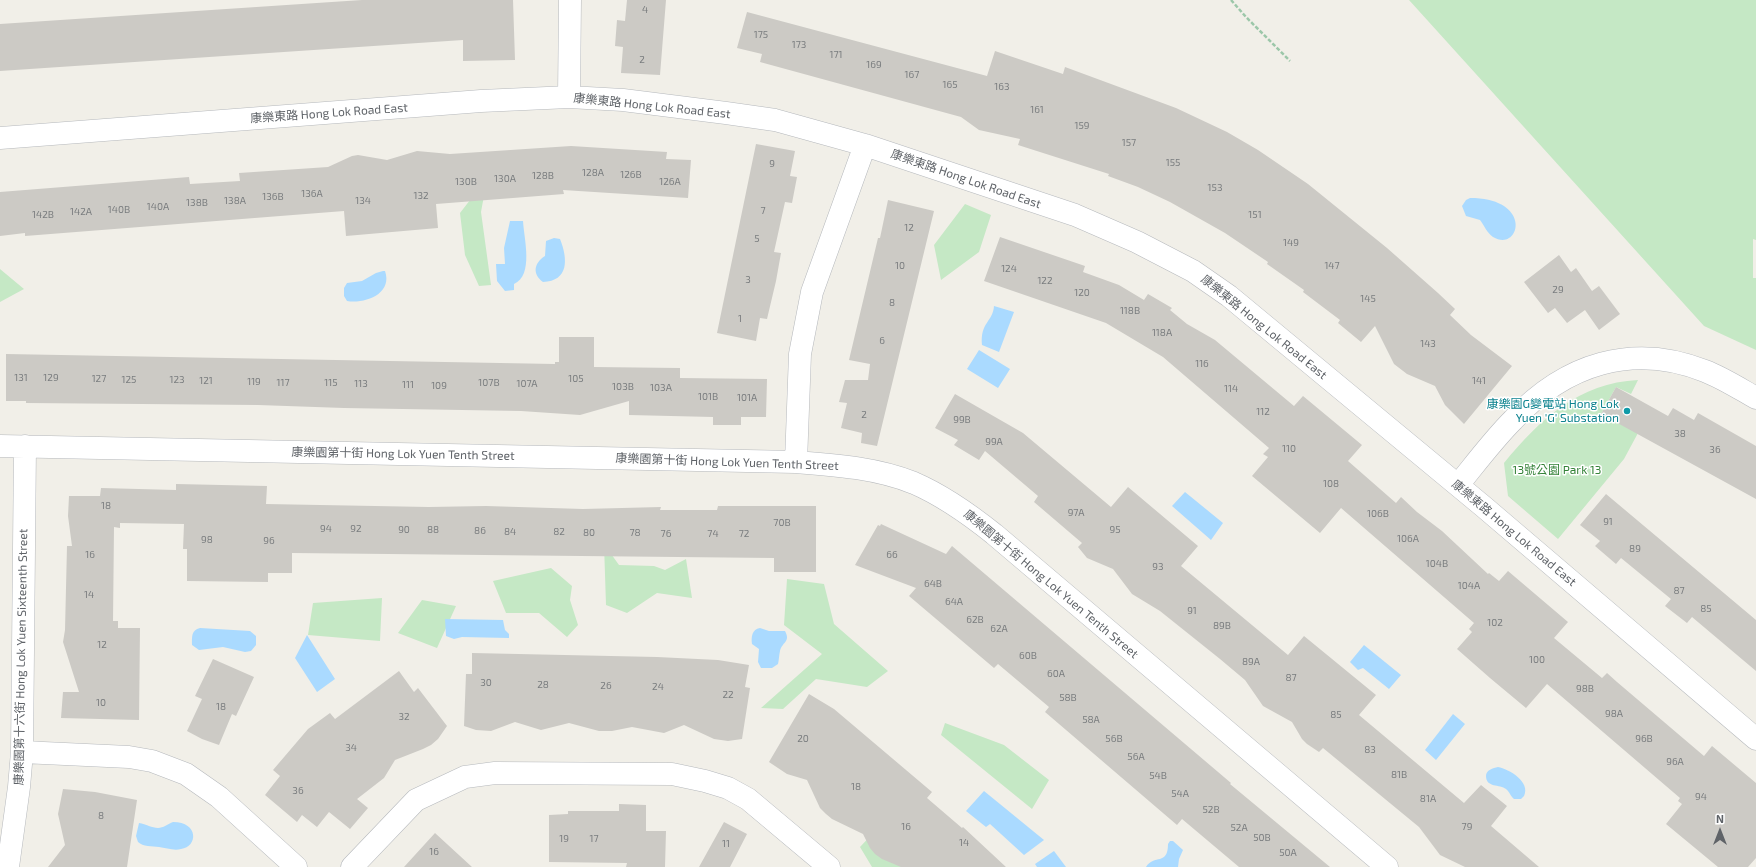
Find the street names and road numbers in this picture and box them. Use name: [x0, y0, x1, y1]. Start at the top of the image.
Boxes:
street label: 康樂東路 Hong Lok Road East: [573, 91, 731, 121]
street label: 康樂東路 Hong Lok Road East: [250, 100, 408, 126]
street label: 康樂東路 Hong Lok Road East: [889, 146, 1043, 212]
street label: 康樂東路 Hong Lok Road East: [1198, 272, 1330, 382]
street label: 康樂園第十街 Hong Lok Yuen Tenth Street: [291, 445, 515, 463]
street label: 康樂園第十街 Hong Lok Yuen Tenth Street: [615, 451, 839, 473]
street label: 康樂東路 Hong Lok Road East: [1449, 477, 1579, 589]
street label: 康樂園第十街 Hong Lok Yuen Tenth Street: [961, 507, 1141, 661]
street label: 康樂園第十六街 Hong Lok Yuen Sixteenth Street: [12, 529, 30, 785]

